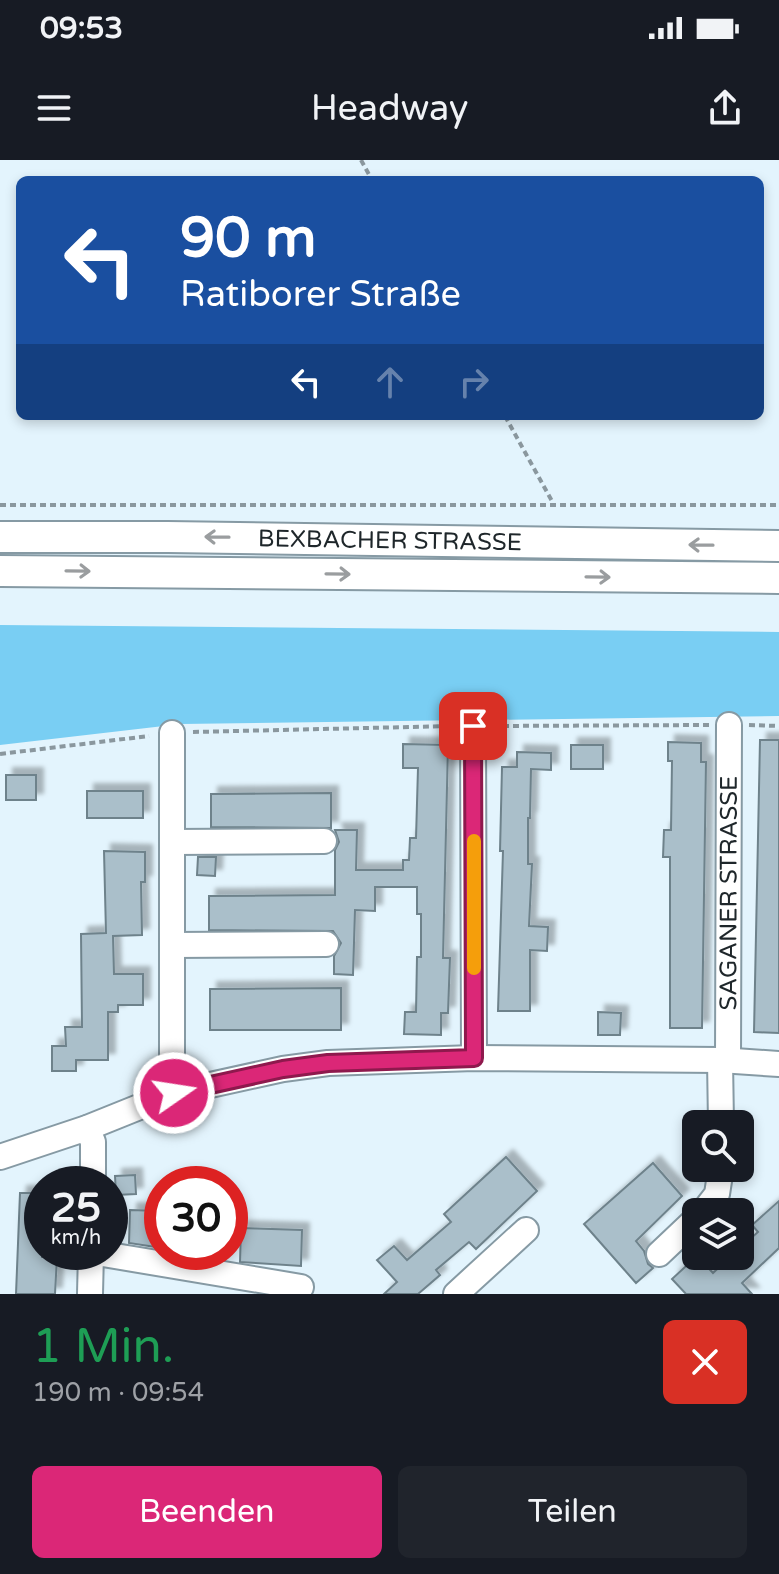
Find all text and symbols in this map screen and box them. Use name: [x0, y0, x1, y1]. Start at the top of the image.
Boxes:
text: 09:53: [40, 10, 123, 47]
icon: menu: [32, 86, 76, 130]
icon: share: [703, 86, 747, 130]
text: Headway: [311, 87, 468, 130]
text: 90 m: [180, 205, 316, 272]
icon: left: [48, 208, 152, 312]
text: Ratiborer Straße: [180, 273, 461, 316]
icon: left: [284, 360, 328, 404]
icon: ahead: [368, 360, 412, 404]
icon: right: [452, 360, 496, 404]
street label: BEXBACHER STRASSE: [258, 524, 522, 557]
one-way arrow: [204, 530, 231, 545]
one-way arrow: [688, 537, 715, 553]
one-way arrow: [64, 564, 91, 579]
one-way arrow: [324, 566, 351, 582]
one-way arrow: [584, 569, 611, 584]
pin: [439, 692, 507, 760]
icon: arrive: [451, 704, 495, 748]
street label: SAGANER STRASSE: [714, 776, 744, 1010]
position arrow: [132, 1051, 216, 1135]
map controls: [682, 1110, 754, 1270]
button: search: [682, 1110, 754, 1182]
speed limit sign: 30: [144, 1166, 248, 1270]
text: 25: [51, 1184, 101, 1232]
button: layers: [682, 1198, 754, 1270]
text: km/h: [51, 1226, 101, 1250]
text: 1 Min.: [32, 1318, 174, 1376]
button: close: [663, 1320, 747, 1404]
text: 190 m · 09:54: [32, 1377, 204, 1408]
button: Beenden: [32, 1466, 382, 1558]
button: Teilen: [398, 1466, 747, 1558]

